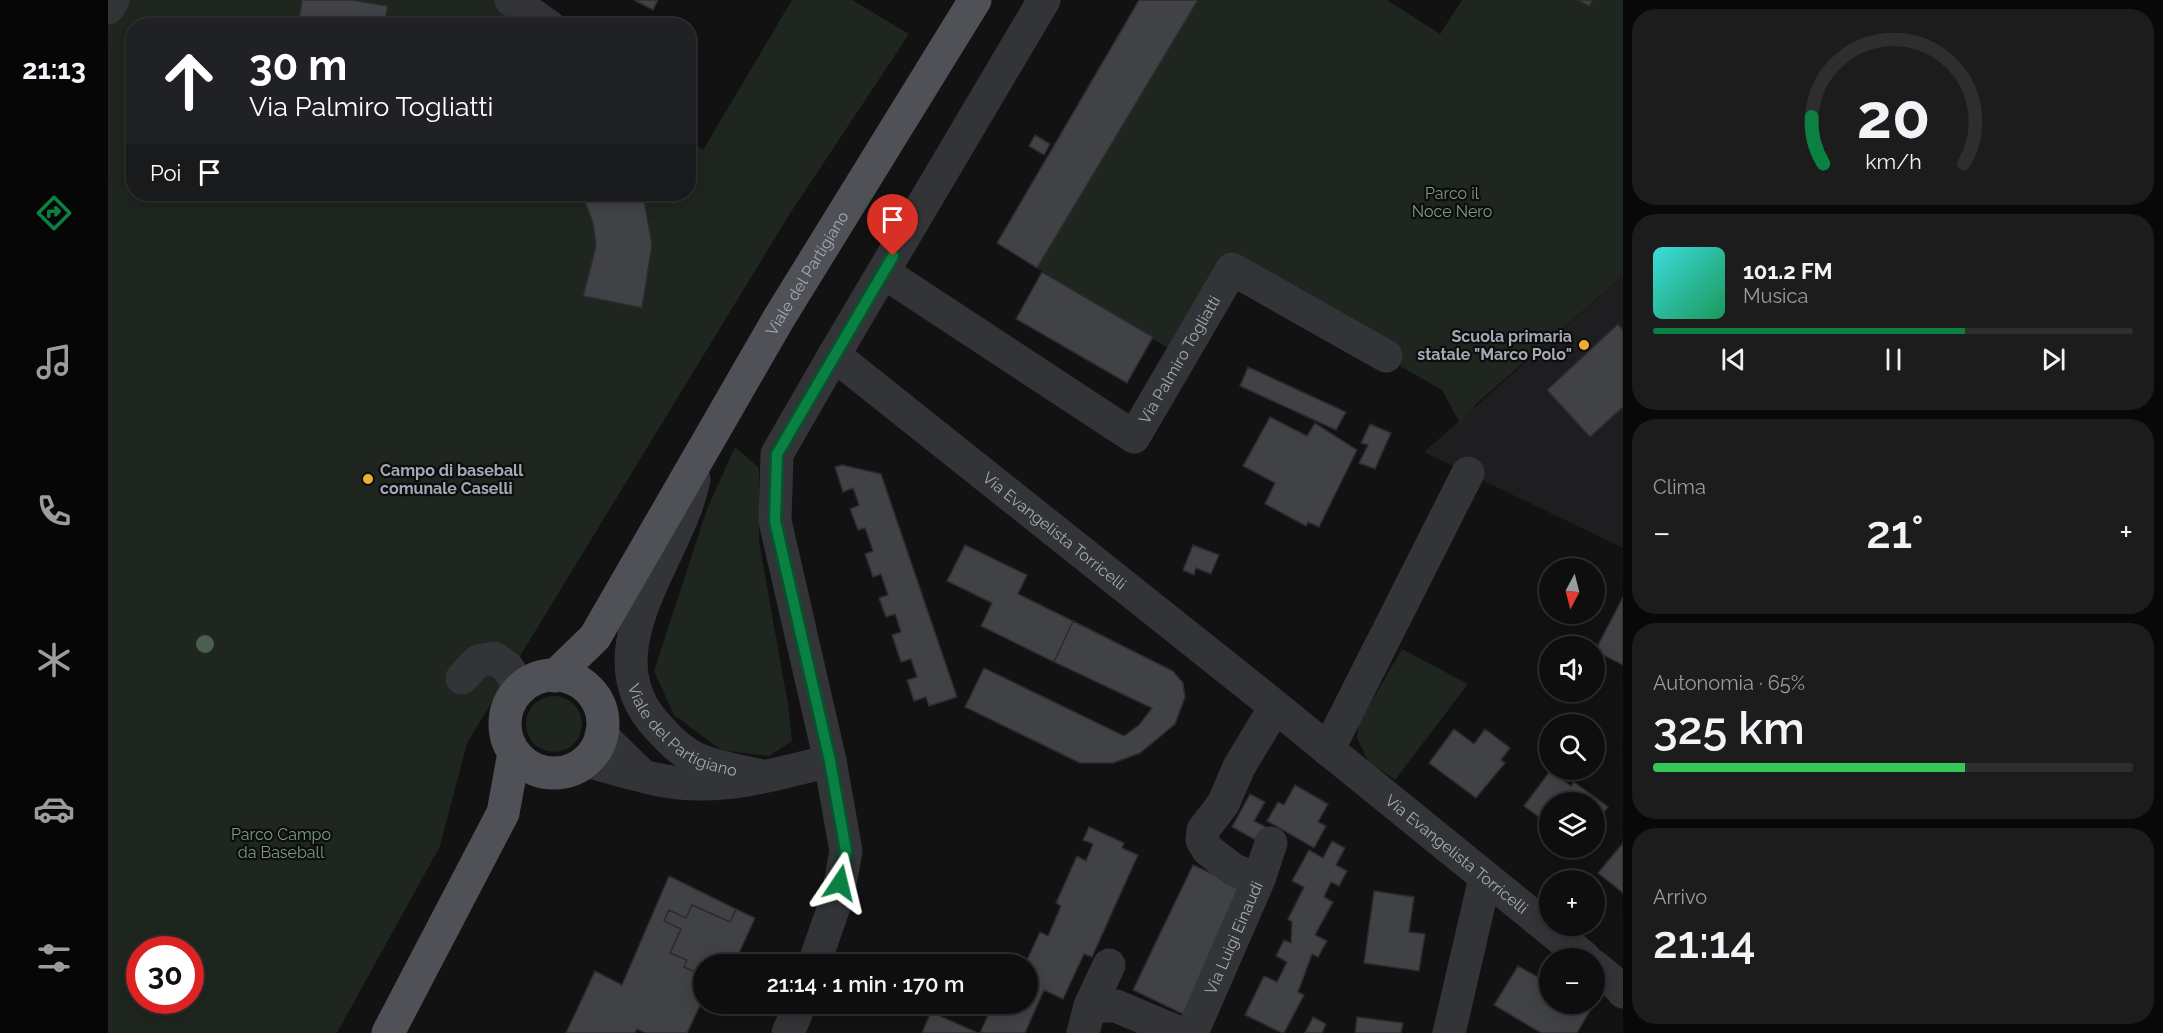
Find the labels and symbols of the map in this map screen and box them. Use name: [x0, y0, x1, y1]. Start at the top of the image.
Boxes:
park label: Parco il Noce Nero: [1412, 184, 1492, 221]
pin: [867, 194, 918, 256]
street label: Viale del Partigiano: [762, 208, 853, 339]
street label: Via Palmiro Togliatti: [1135, 292, 1224, 427]
place label: Scuola primaria statale "Marco Polo": [1417, 327, 1572, 364]
marker: Scuola primaria statale "Marco Polo": [1577, 338, 1591, 352]
place label: Campo di baseball comunale Caselli: [380, 461, 524, 498]
street label: Via Evangelista Torricelli: [979, 468, 1130, 594]
marker: Campo di baseball comunale Caselli: [361, 472, 375, 486]
north arrow: [1539, 558, 1605, 624]
street label: Viale del Partigiano: [624, 681, 739, 780]
street label: Via Evangelista Torricelli: [1381, 791, 1532, 918]
park label: Parco Campo da Baseball: [231, 825, 331, 862]
position arrow: [808, 851, 872, 915]
street label: Via Luigi Einaudi: [1201, 878, 1267, 997]
speed limit sign: 30: [126, 936, 204, 1014]

